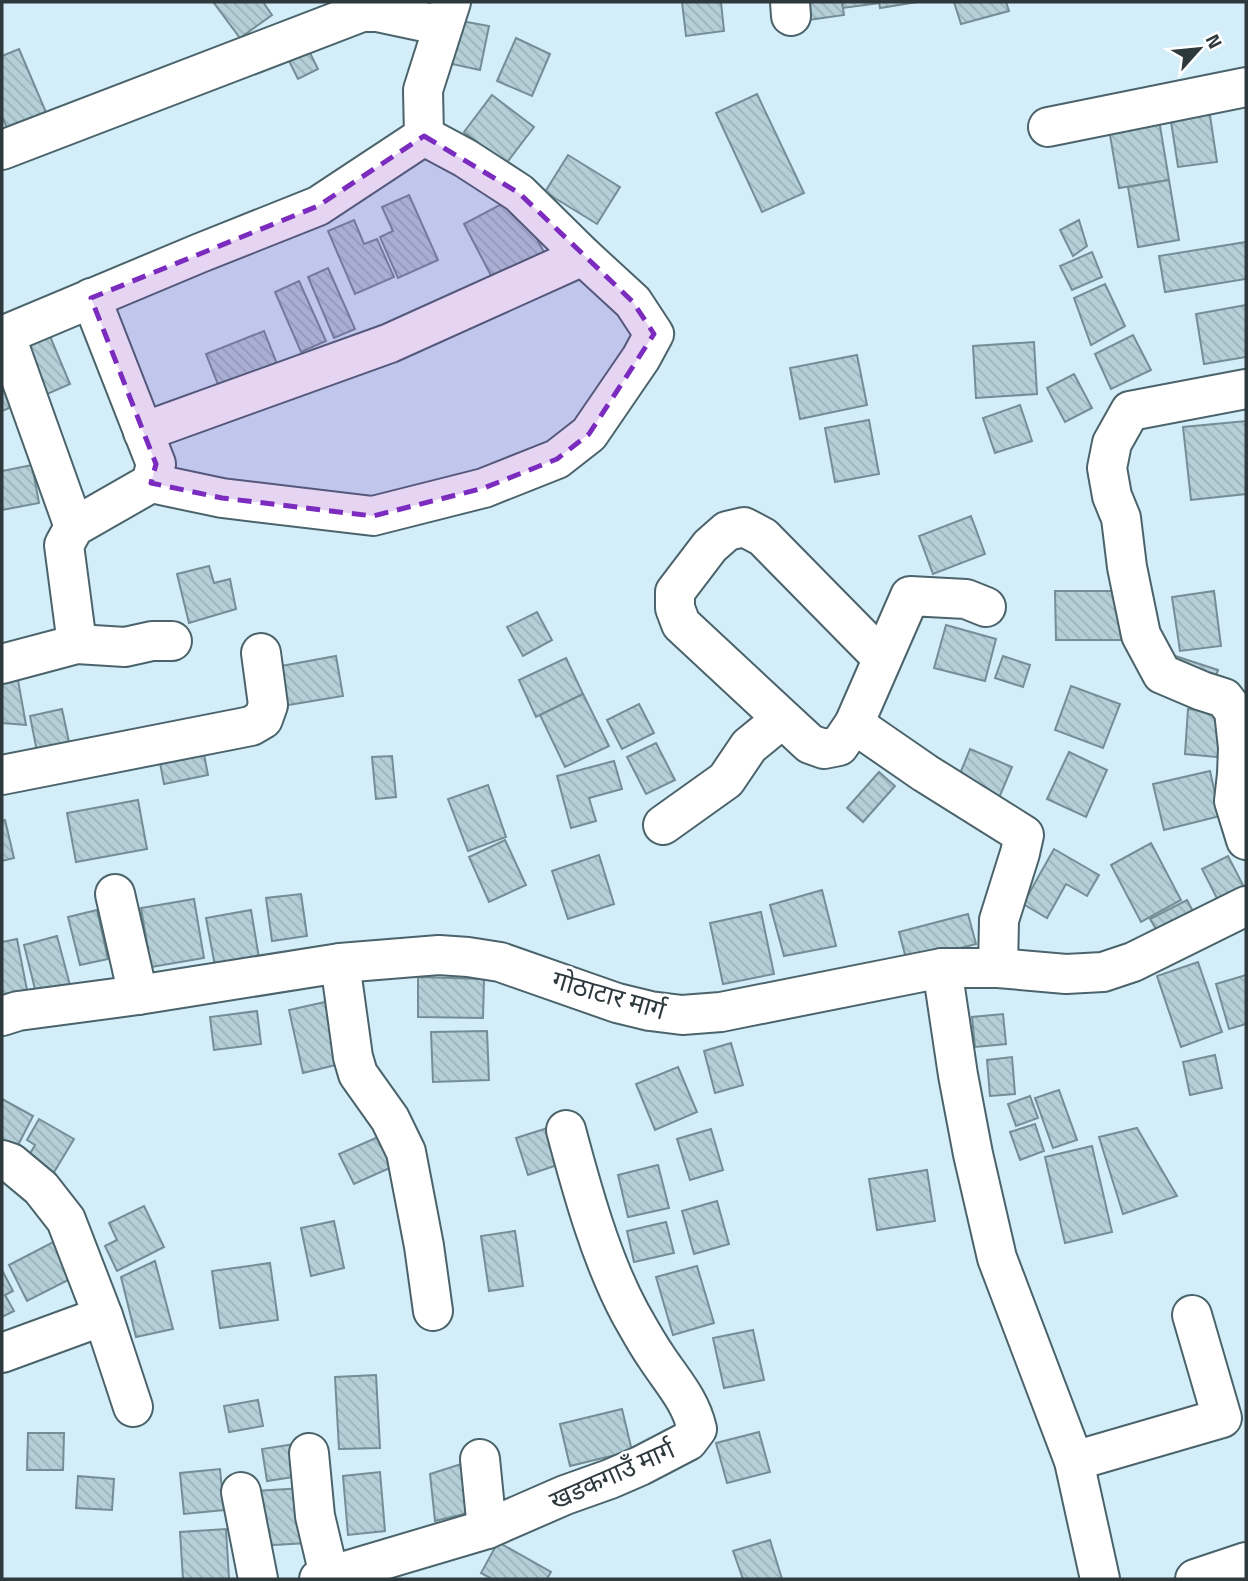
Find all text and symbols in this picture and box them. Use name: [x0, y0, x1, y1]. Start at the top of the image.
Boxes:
north arrow: [1164, 14, 1234, 84]
text: N: [1199, 29, 1231, 54]
street label: गोठाटार मार्ग: [548, 960, 671, 1030]
street label: खडकगाउँ मार्ग: [543, 1429, 682, 1519]

